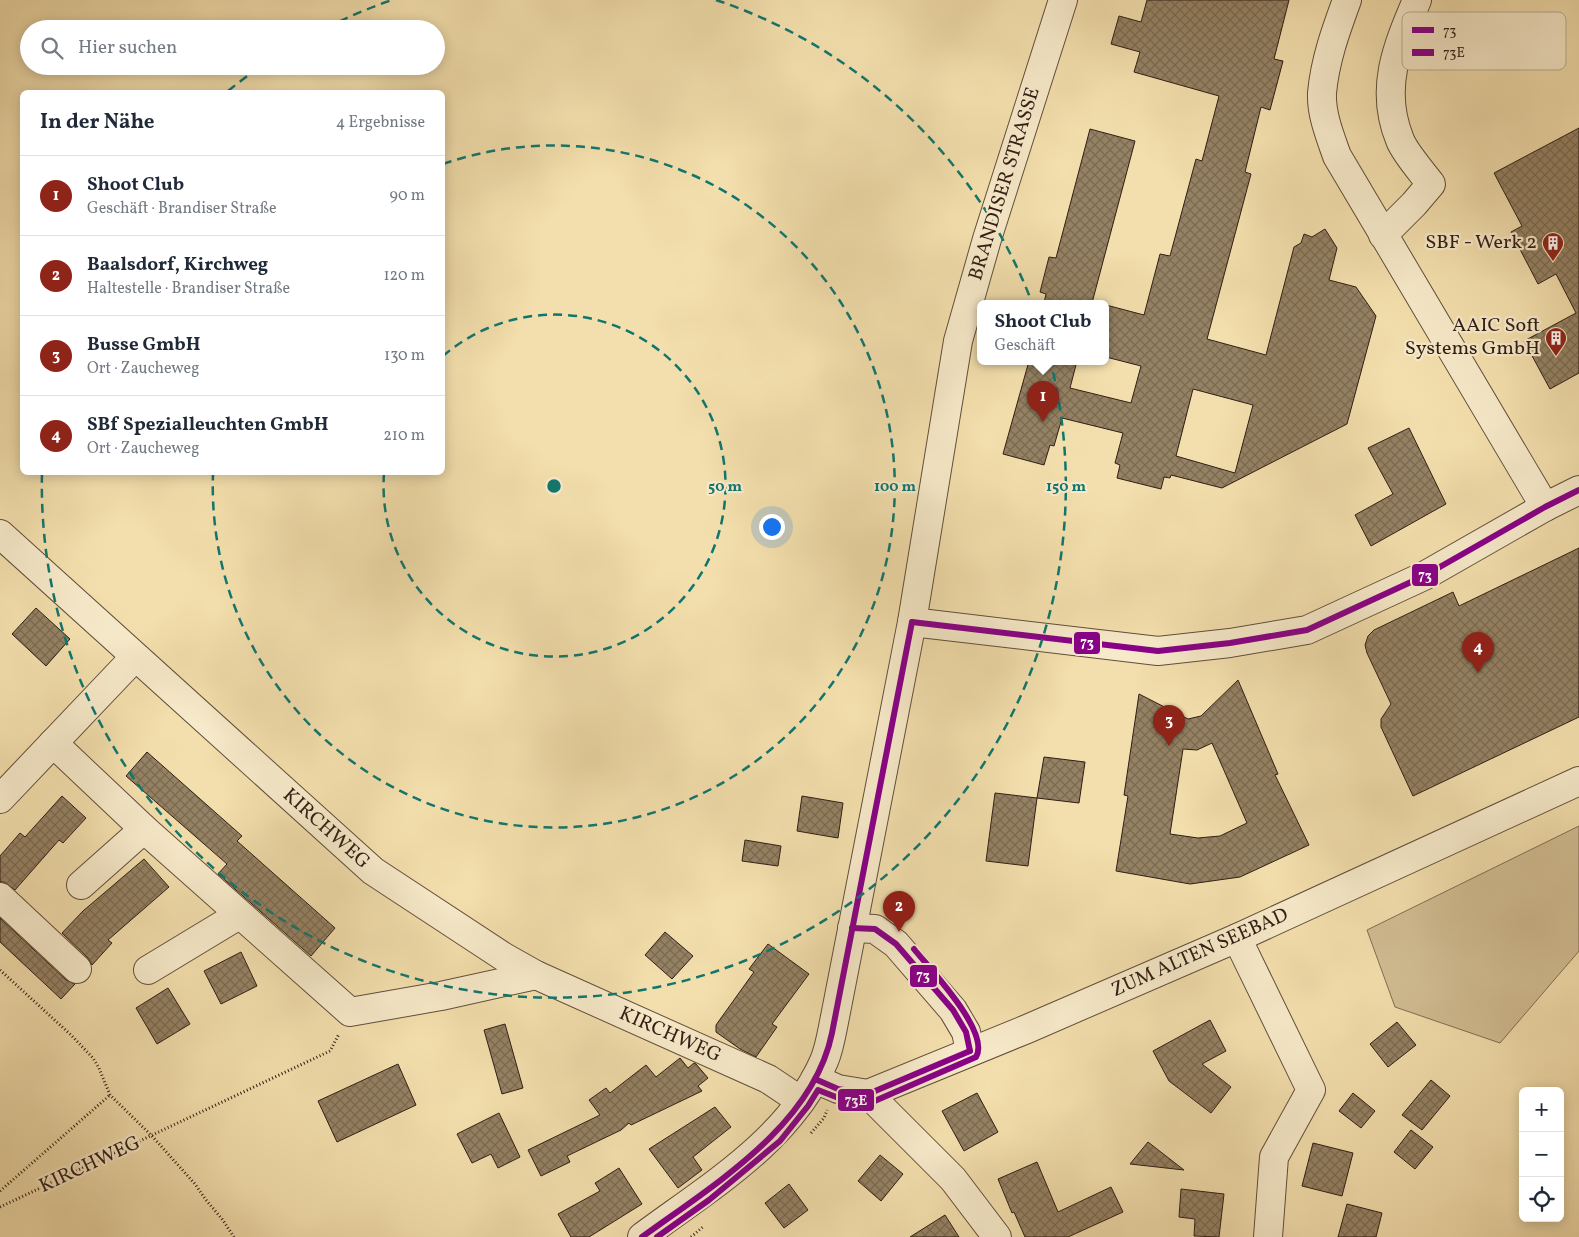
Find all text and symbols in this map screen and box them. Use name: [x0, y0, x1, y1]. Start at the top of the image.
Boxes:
legend: [1402, 12, 1566, 70]
search box: [20, 20, 445, 75]
text: 73: [1443, 22, 1457, 41]
icon: search: [38, 34, 66, 62]
text: Hier suchen: [78, 35, 177, 61]
text: 73E: [1443, 44, 1465, 63]
street label: BRANDISER STRASSE: [962, 84, 1048, 284]
text: In der Nähe: [40, 108, 155, 137]
text: 4 Ergebnisse: [336, 112, 425, 134]
text: Shoot Club: [87, 172, 184, 198]
text: 1: [53, 185, 59, 207]
text: 90 m: [389, 185, 425, 207]
text: Geschäft · Brandiser Straße: [87, 198, 277, 220]
place label: SBF - Werk 2: [1425, 229, 1537, 257]
building icon: SBF - Werk 2: [1541, 231, 1565, 262]
text: Baalsdorf, Kirchweg: [87, 252, 268, 278]
text: 2: [52, 265, 60, 287]
text: 120 m: [383, 265, 425, 287]
text: Haltestelle · Brandiser Straße: [87, 278, 290, 300]
popup: [977, 300, 1109, 365]
text: Shoot Club: [994, 309, 1092, 335]
place label: AAIC Soft Systems GmbH: [1405, 312, 1540, 363]
building icon: AAIC Soft Systems GmbH: [1544, 326, 1568, 357]
text: Busse GmbH: [87, 332, 201, 358]
text: Geschäft: [994, 335, 1056, 357]
text: 3: [52, 345, 60, 367]
text: 130 m: [384, 345, 425, 367]
text: Ort · Zaucheweg: [87, 358, 199, 380]
pin: 1: [1027, 381, 1059, 422]
text: SBf Spezialleuchten GmbH: [87, 412, 328, 438]
text: 4: [51, 425, 61, 447]
text: 210 m: [383, 425, 425, 447]
text: Ort · Zaucheweg: [87, 438, 199, 460]
centre of rings: [545, 477, 563, 495]
text: 50 m: [708, 477, 742, 498]
text: 100 m: [874, 477, 917, 498]
text: 150 m: [1046, 477, 1086, 498]
your location: [759, 514, 785, 540]
line badge: 73: [1411, 563, 1439, 587]
text: 73: [1418, 567, 1432, 586]
line badge: 73: [1073, 631, 1101, 655]
pin: 4: [1462, 632, 1494, 673]
text: 73: [1080, 634, 1094, 653]
pin: 3: [1153, 705, 1185, 746]
street label: KIRCHWEG: [276, 782, 376, 876]
pin: 2: [883, 891, 915, 932]
street label: ZUM ALTEN SEEBAD: [1107, 901, 1293, 1005]
line badge: 73: [909, 964, 938, 988]
text: 73: [916, 967, 930, 986]
street label: KIRCHWEG: [614, 1000, 726, 1070]
map controls: [1519, 1087, 1564, 1222]
button: +: [1519, 1087, 1564, 1132]
line badge: 73E: [837, 1088, 875, 1112]
text: 73E: [845, 1092, 867, 1111]
street label: KIRCHWEG: [35, 1129, 145, 1201]
button: −: [1519, 1132, 1564, 1177]
button: locate: [1519, 1177, 1564, 1222]

